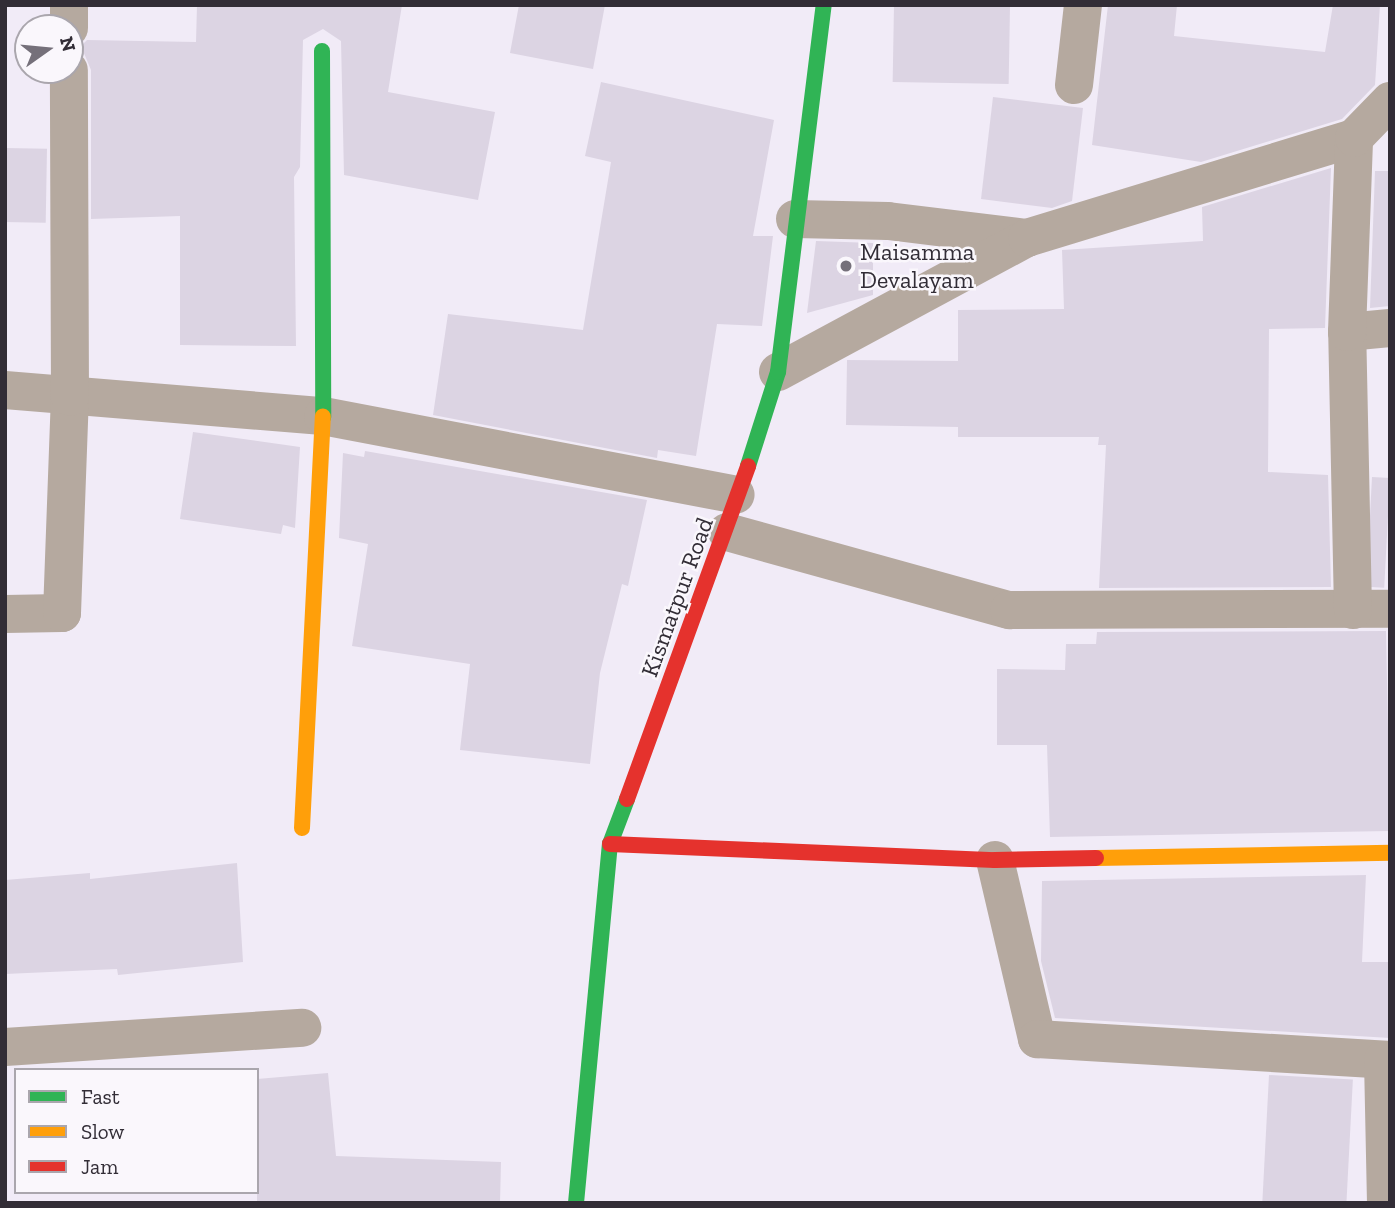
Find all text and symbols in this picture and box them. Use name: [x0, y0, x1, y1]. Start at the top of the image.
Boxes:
north arrow: [14, 14, 84, 84]
text: N: [55, 34, 81, 54]
place label: Maisamma Devalayam: [860, 238, 974, 294]
marker: Maisamma Devalayam: [838, 258, 854, 274]
street label: Kismatpur Road: [635, 513, 719, 681]
legend: [14, 1068, 259, 1194]
text: Fast: [81, 1084, 120, 1109]
text: Slow: [81, 1119, 124, 1144]
text: Jam: [81, 1154, 118, 1179]

